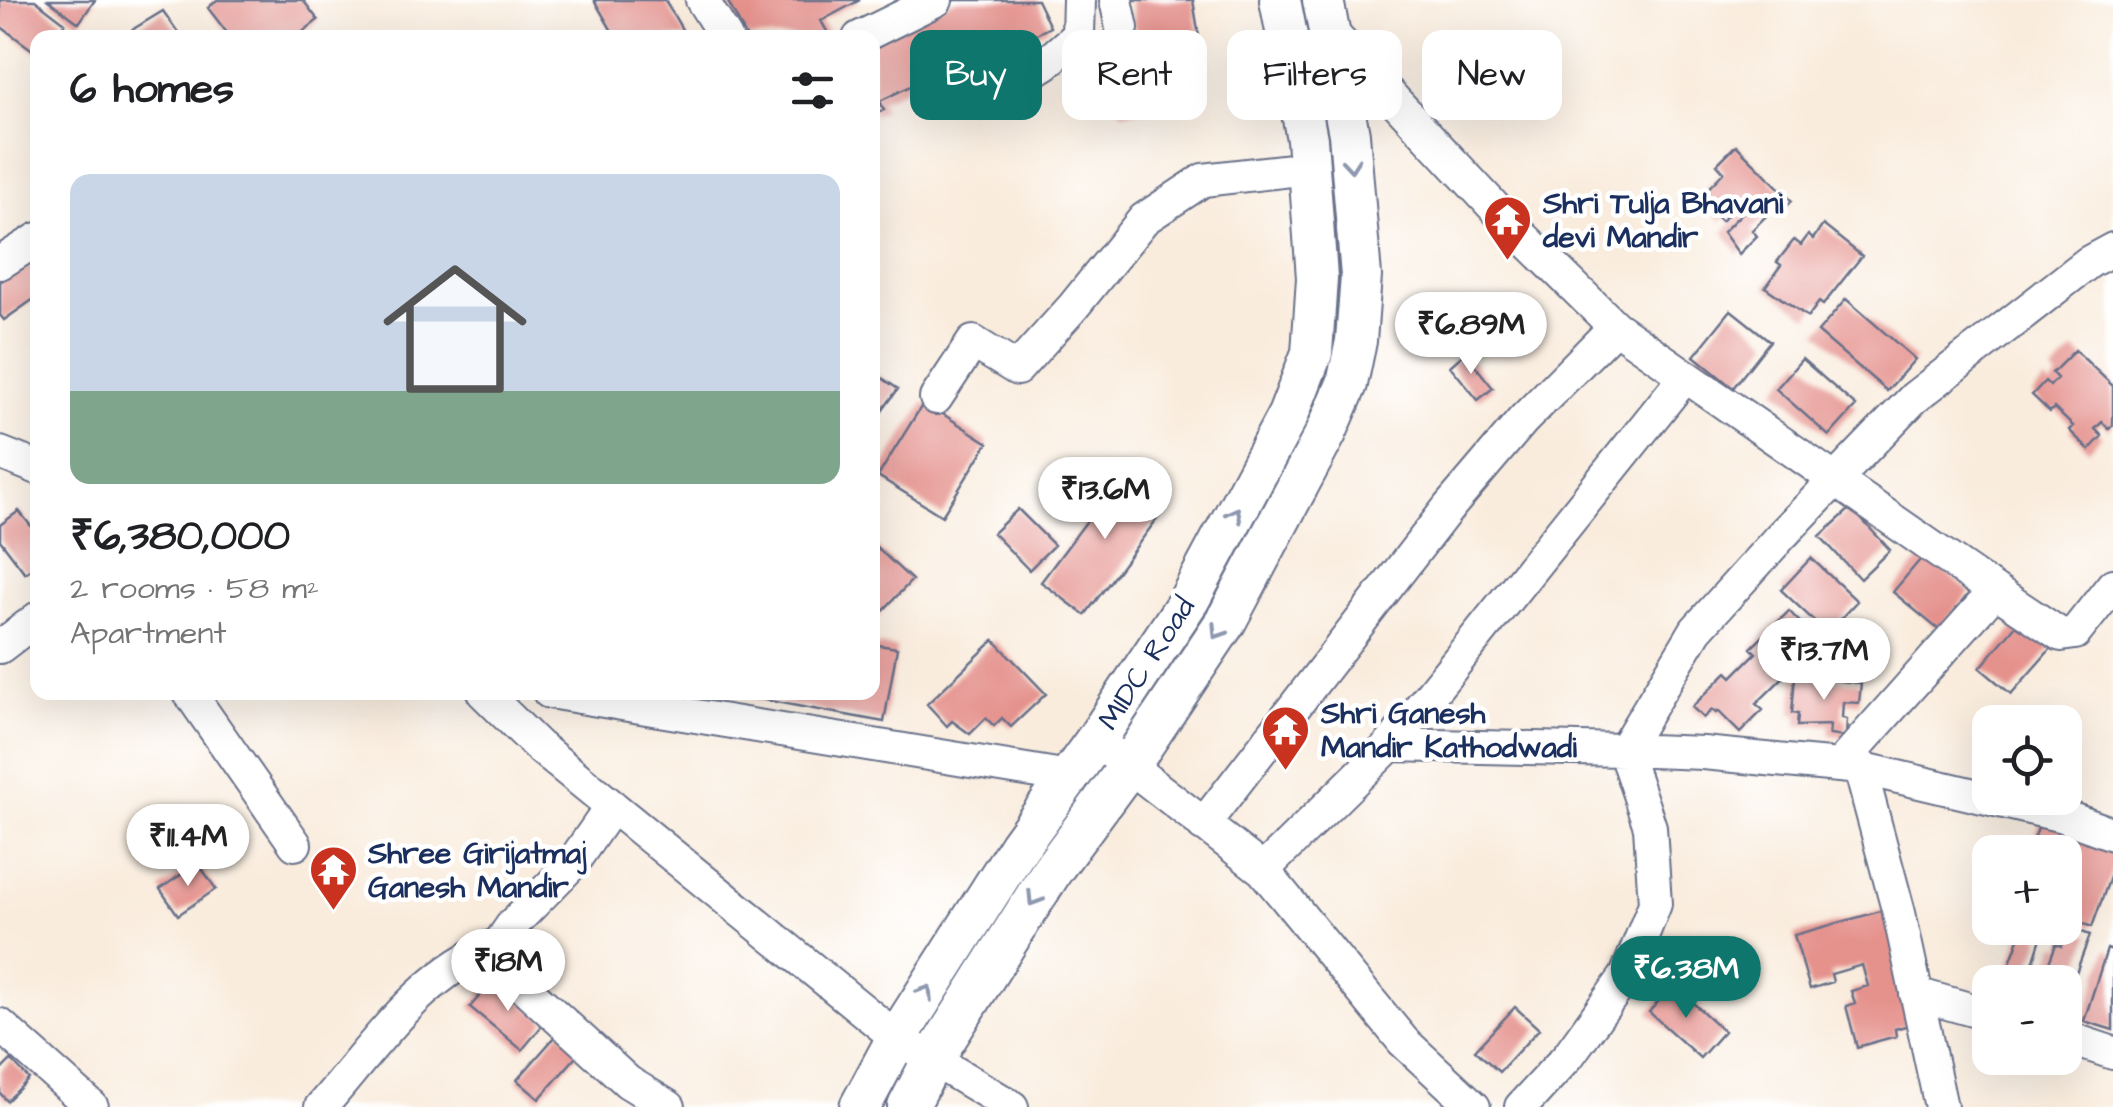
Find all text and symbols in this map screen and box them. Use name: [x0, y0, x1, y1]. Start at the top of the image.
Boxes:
chip: Buy: [910, 30, 1042, 120]
chip: Rent: [1062, 30, 1207, 120]
chip: Filters: [1227, 30, 1402, 120]
chip: New: [1422, 30, 1562, 120]
text: 6 homes: [70, 61, 234, 119]
icon: filters: [785, 63, 840, 118]
one-way arrow: [1340, 157, 1362, 173]
place label: Shri Tulja Bhavani devi Mandir: [1542, 183, 1784, 259]
temple icon: Shri Tulja Bhavani devi Mandir: [1482, 194, 1534, 262]
icon: home: [365, 239, 545, 419]
pin: ₹6.89M: [1390, 292, 1552, 377]
text: ₹6.89M: [1417, 302, 1525, 347]
pin: ₹13.6M: [1024, 457, 1186, 542]
text: ₹13.6M: [1060, 467, 1150, 512]
one-way arrow: [1223, 506, 1242, 525]
text: ₹6,380,000: [70, 508, 290, 566]
text: 2 rooms · 58 m²: [70, 566, 319, 611]
street label: MIDC Road: [1088, 589, 1206, 738]
text: Apartment: [70, 611, 226, 656]
pin: ₹13.7M: [1743, 618, 1905, 703]
one-way arrow: [1212, 621, 1231, 639]
text: ₹13.7M: [1779, 628, 1869, 673]
place label: Shri Ganesh Mandir Kathodwadi: [1320, 693, 1577, 769]
temple icon: Shri Ganesh Mandir Kathodwadi: [1260, 704, 1312, 772]
map controls: [1972, 705, 2082, 1075]
button: locate: [1972, 705, 2082, 815]
pin: ₹11.4M: [107, 804, 269, 889]
text: ₹11.4M: [148, 814, 228, 859]
place label: Shree Girijatmaj Ganesh Mandir: [367, 833, 587, 909]
button: +: [1972, 835, 2082, 945]
temple icon: Shree Girijatmaj Ganesh Mandir: [307, 844, 359, 912]
one-way arrow: [1028, 889, 1047, 907]
pin: ₹18M: [449, 929, 567, 1014]
pin: ₹6.38M: [1605, 936, 1767, 1021]
text: ₹18M: [473, 939, 543, 984]
text: ₹6.38M: [1633, 946, 1739, 991]
button: −: [1972, 965, 2082, 1075]
one-way arrow: [914, 985, 933, 1003]

